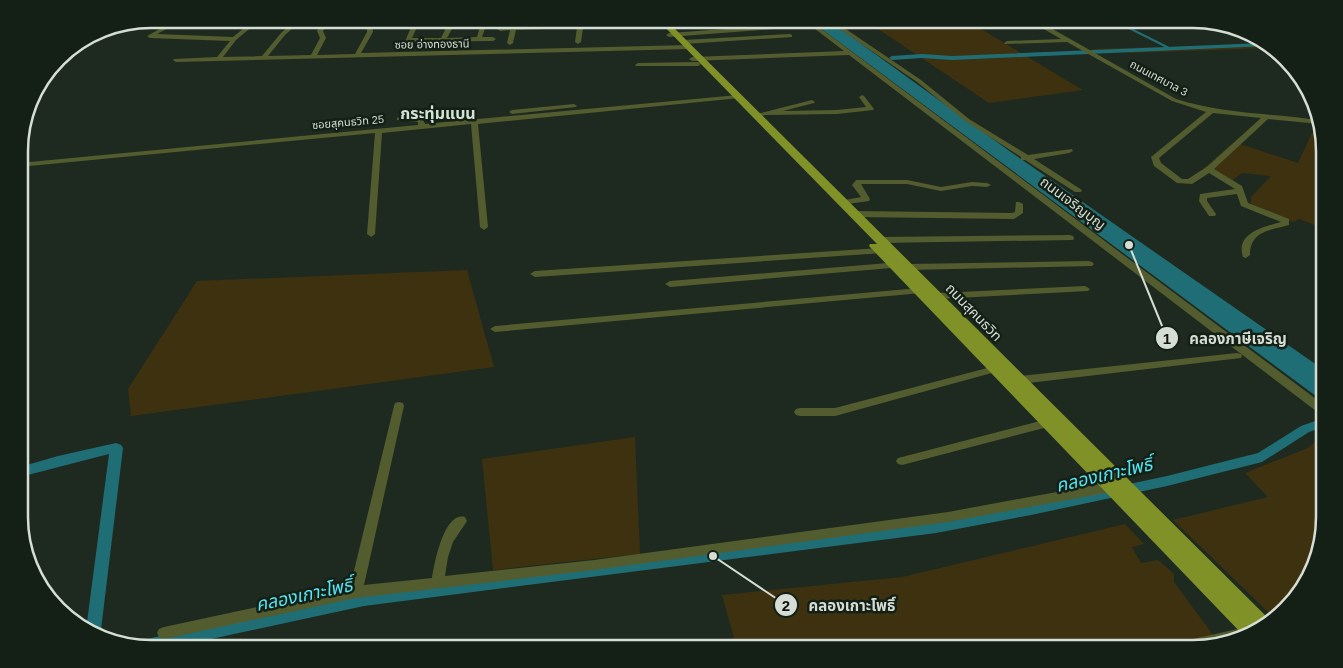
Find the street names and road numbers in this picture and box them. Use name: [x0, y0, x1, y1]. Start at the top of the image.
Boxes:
street label: ซอย อ่างทองธานี: [394, 37, 470, 51]
street label: ถนนเทศบาล 3: [1128, 58, 1190, 98]
street label: ซอยสุคนธวิท 25: [312, 113, 385, 132]
street label: ถนนเจริญบุญ: [1037, 173, 1109, 234]
street label: ถนนสุคนธวิท: [942, 280, 1005, 345]

